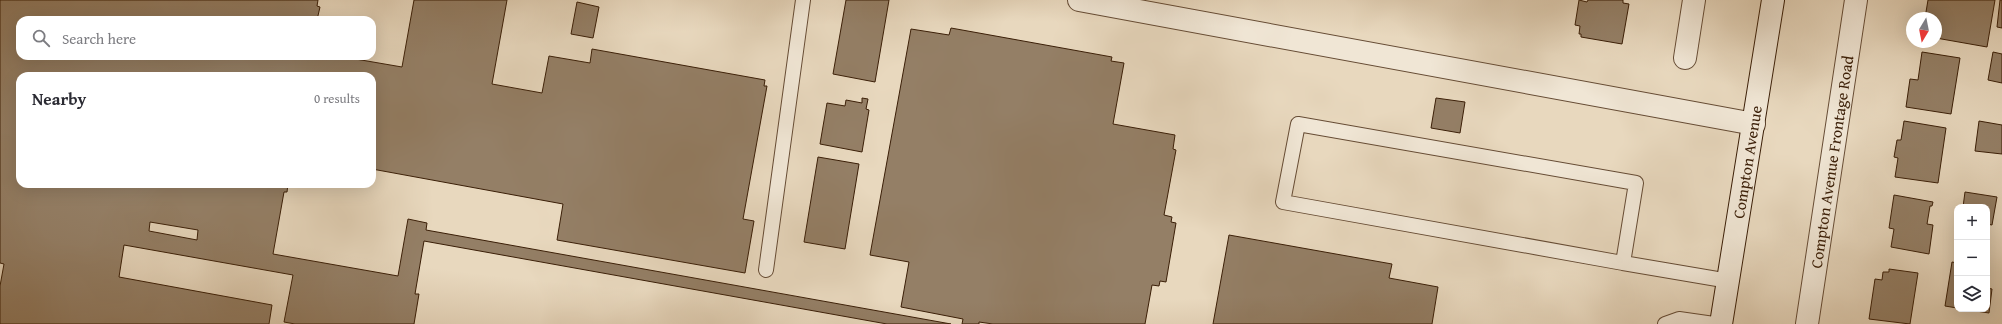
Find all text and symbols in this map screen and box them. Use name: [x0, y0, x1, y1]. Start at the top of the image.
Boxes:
north arrow: [1906, 12, 1942, 48]
search box: [16, 16, 376, 60]
icon: search: [30, 27, 52, 49]
text: Search here: [62, 28, 136, 49]
street label: Compton Avenue Frontage Road: [1804, 53, 1860, 270]
text: Nearby: [32, 86, 86, 111]
text: 0 results: [314, 89, 360, 108]
street label: Compton Avenue: [1726, 104, 1768, 220]
map controls: [1954, 204, 1990, 312]
button: +: [1954, 204, 1990, 240]
button: −: [1954, 240, 1990, 276]
button: layers: [1954, 276, 1990, 312]

